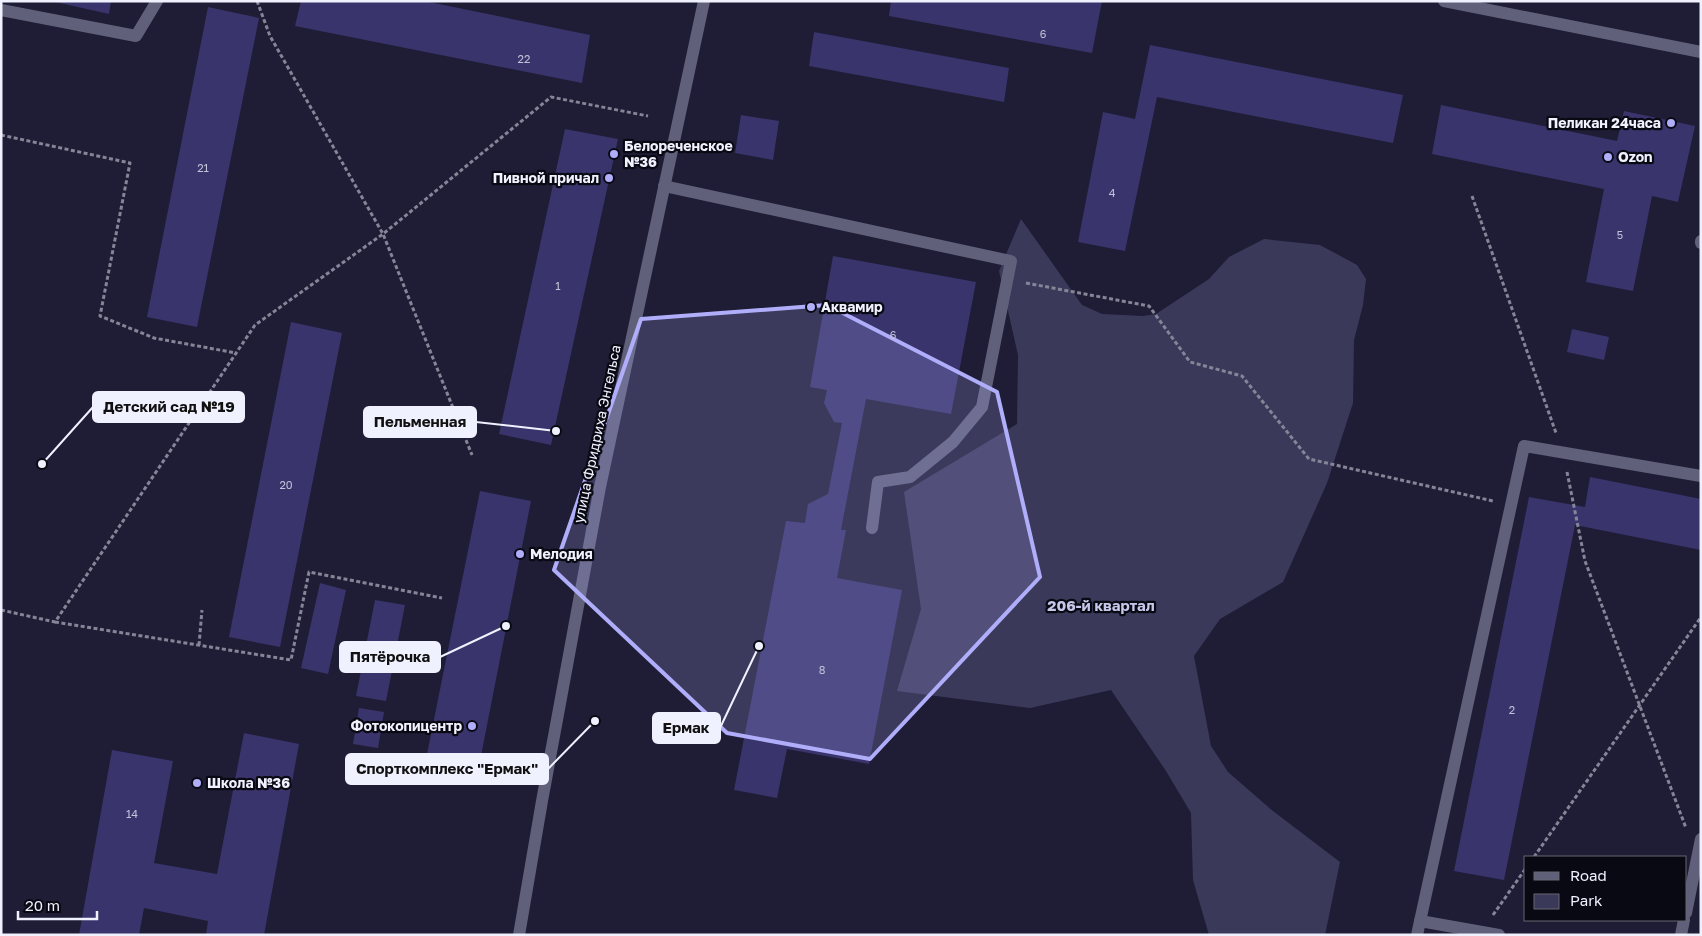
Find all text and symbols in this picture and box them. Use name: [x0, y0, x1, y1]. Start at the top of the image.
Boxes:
house number: 6: [1040, 27, 1047, 40]
house number: 22: [518, 52, 530, 65]
place label: Пеликан 24часа: [1548, 114, 1661, 131]
marker: Пеликан 24часа: [1665, 117, 1677, 129]
place label: Белореченское №36: [624, 137, 733, 170]
marker: Белореченское №36: [608, 148, 620, 160]
place label: Ozon: [1618, 148, 1653, 165]
marker: Ozon: [1602, 151, 1614, 163]
house number: 21: [197, 161, 209, 174]
place label: Пивной причал: [493, 169, 599, 186]
marker: Пивной причал: [603, 172, 615, 184]
house number: 4: [1109, 186, 1116, 199]
house number: 5: [1617, 228, 1623, 241]
house number: 1: [555, 279, 561, 292]
place label: Аквамир: [821, 298, 883, 315]
marker: Аквамир: [805, 301, 817, 313]
house number: 6: [890, 328, 897, 341]
street label: улица Фридриха Энгельса: [569, 343, 624, 525]
callout: Детский сад №19: [93, 392, 244, 422]
text: Детский сад №19: [103, 397, 235, 415]
callout: Пельменная: [364, 407, 476, 437]
text: Пельменная: [374, 412, 467, 430]
house number: 20: [279, 478, 293, 491]
place label: Мелодия: [530, 545, 593, 562]
marker: Мелодия: [514, 548, 526, 560]
district label: 206-й квартал: [1047, 596, 1155, 614]
callout: Пятёрочка: [340, 642, 440, 672]
text: Пятёрочка: [350, 647, 431, 665]
house number: 8: [819, 663, 826, 676]
house number: 2: [1509, 703, 1515, 716]
callout: Ермак: [653, 713, 720, 743]
place label: Фотокопицентр: [351, 717, 462, 734]
text: Ермак: [663, 718, 710, 736]
marker: Фотокопицентр: [466, 720, 478, 732]
callout: Спорткомплекс "Ермак": [346, 754, 548, 784]
text: Спорткомплекс "Ермак": [356, 759, 538, 777]
place label: Школа №36: [207, 774, 290, 791]
marker: Школа №36: [191, 777, 203, 789]
house number: 14: [126, 807, 138, 820]
legend: [1524, 856, 1687, 921]
text: Road: [1570, 866, 1607, 884]
scale bar: [18, 888, 96, 920]
text: Park: [1570, 891, 1603, 909]
text: 20 m: [25, 896, 60, 914]

